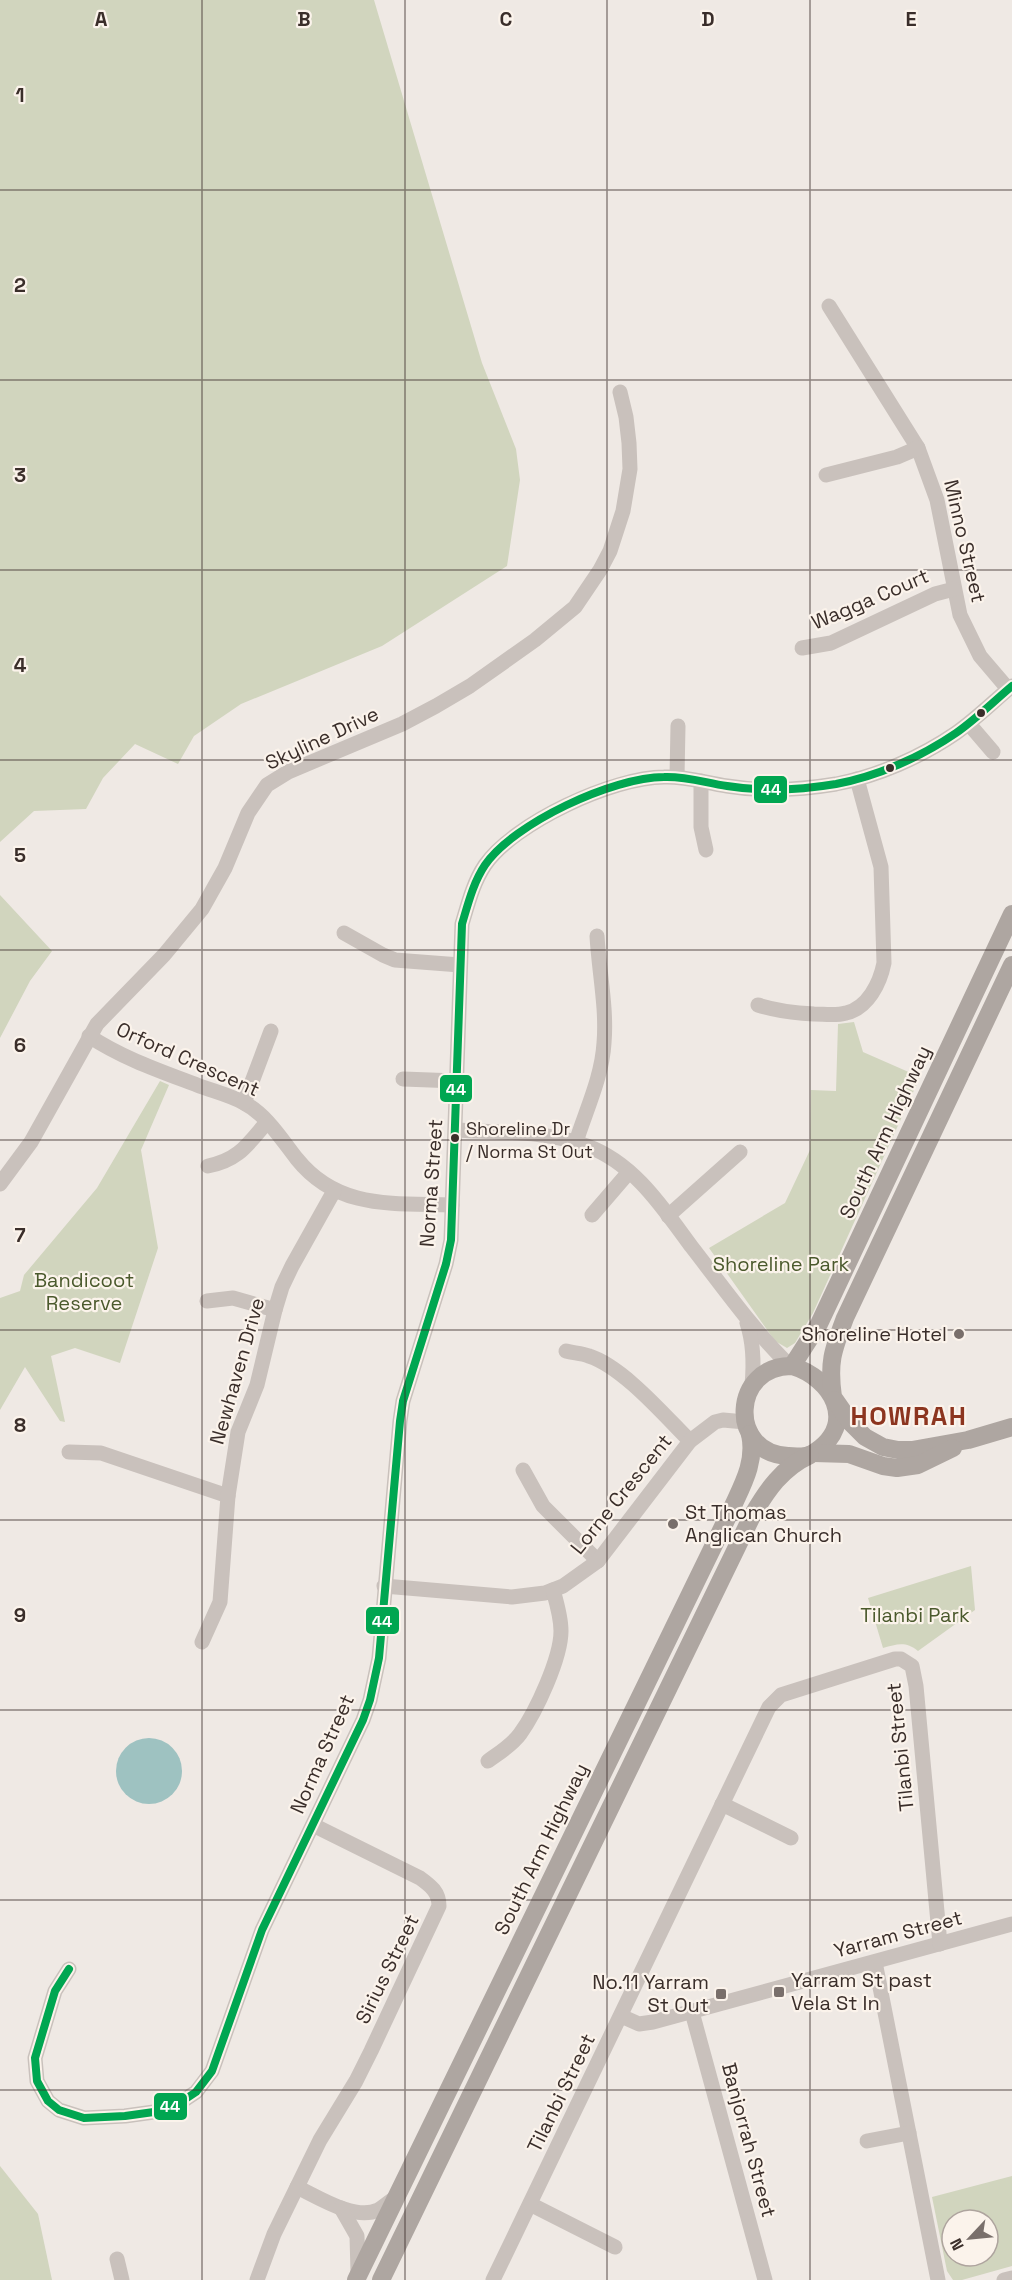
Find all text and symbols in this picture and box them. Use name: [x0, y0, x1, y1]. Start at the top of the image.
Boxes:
text: A: [95, 6, 108, 32]
text: B: [297, 6, 311, 32]
text: C: [500, 6, 513, 32]
text: D: [701, 6, 715, 32]
text: E: [905, 6, 917, 32]
text: 1: [15, 82, 25, 108]
text: 2: [14, 272, 26, 298]
text: 3: [14, 462, 26, 488]
street label: Minno Street: [938, 477, 992, 605]
street label: Wagga Court: [807, 563, 933, 635]
text: 4: [14, 652, 27, 678]
street label: Skyline Drive: [261, 700, 383, 776]
unlabelled marker: [975, 707, 987, 719]
unlabelled marker: [884, 762, 896, 774]
line badge: 44: [753, 775, 788, 804]
text: 44: [761, 779, 781, 800]
text: 5: [14, 842, 26, 868]
street label: Orford Crescent: [112, 1016, 264, 1102]
text: 6: [14, 1032, 26, 1058]
street label: South Arm Highway: [833, 1041, 937, 1223]
line badge: 44: [439, 1074, 473, 1103]
text: 44: [446, 1079, 466, 1100]
place label: Shoreline Dr / Norma St Out: [466, 1117, 593, 1163]
street label: Norma Street: [414, 1118, 448, 1248]
marker: Shoreline Dr / Norma St Out: [449, 1132, 461, 1144]
text: 7: [14, 1222, 26, 1248]
park label: Shoreline Park: [713, 1251, 849, 1277]
park label: Bandicoot Reserve: [34, 1267, 134, 1316]
street label: Newhaven Drive: [204, 1295, 270, 1447]
place label: Shoreline Hotel: [801, 1321, 947, 1347]
marker: Shoreline Hotel: [952, 1327, 966, 1341]
district label: HOWRAH: [851, 1399, 967, 1433]
text: 8: [14, 1412, 26, 1438]
street label: Lorne Crescent: [565, 1429, 677, 1559]
place label: St Thomas Anglican Church: [685, 1499, 842, 1548]
marker: St Thomas Anglican Church: [666, 1517, 680, 1531]
text: 9: [14, 1602, 26, 1628]
park label: Tilanbi Park: [860, 1602, 970, 1628]
line badge: 44: [365, 1606, 400, 1635]
text: 44: [372, 1611, 392, 1632]
street label: Tilanbi Street: [880, 1681, 920, 1813]
street label: Norma Street: [284, 1690, 360, 1818]
street label: South Arm Highway: [488, 1759, 594, 1939]
street label: Yarram Street: [831, 1904, 965, 1964]
street label: Sirius Street: [349, 1910, 425, 2028]
place label: Yarram St past Vela St In: [791, 1967, 932, 2016]
place label: No.11 Yarram St Out: [592, 1969, 709, 2018]
marker: Yarram St past Vela St In: [772, 1985, 786, 1999]
marker: No.11 Yarram St Out: [714, 1987, 728, 2001]
street label: Tilanbi Street: [521, 2029, 601, 2157]
street label: Banjorrah Street: [716, 2060, 782, 2220]
line badge: 44: [153, 2092, 188, 2121]
text: 44: [160, 2096, 180, 2117]
north arrow: [940, 2208, 1000, 2268]
text: N: [945, 2235, 969, 2254]

